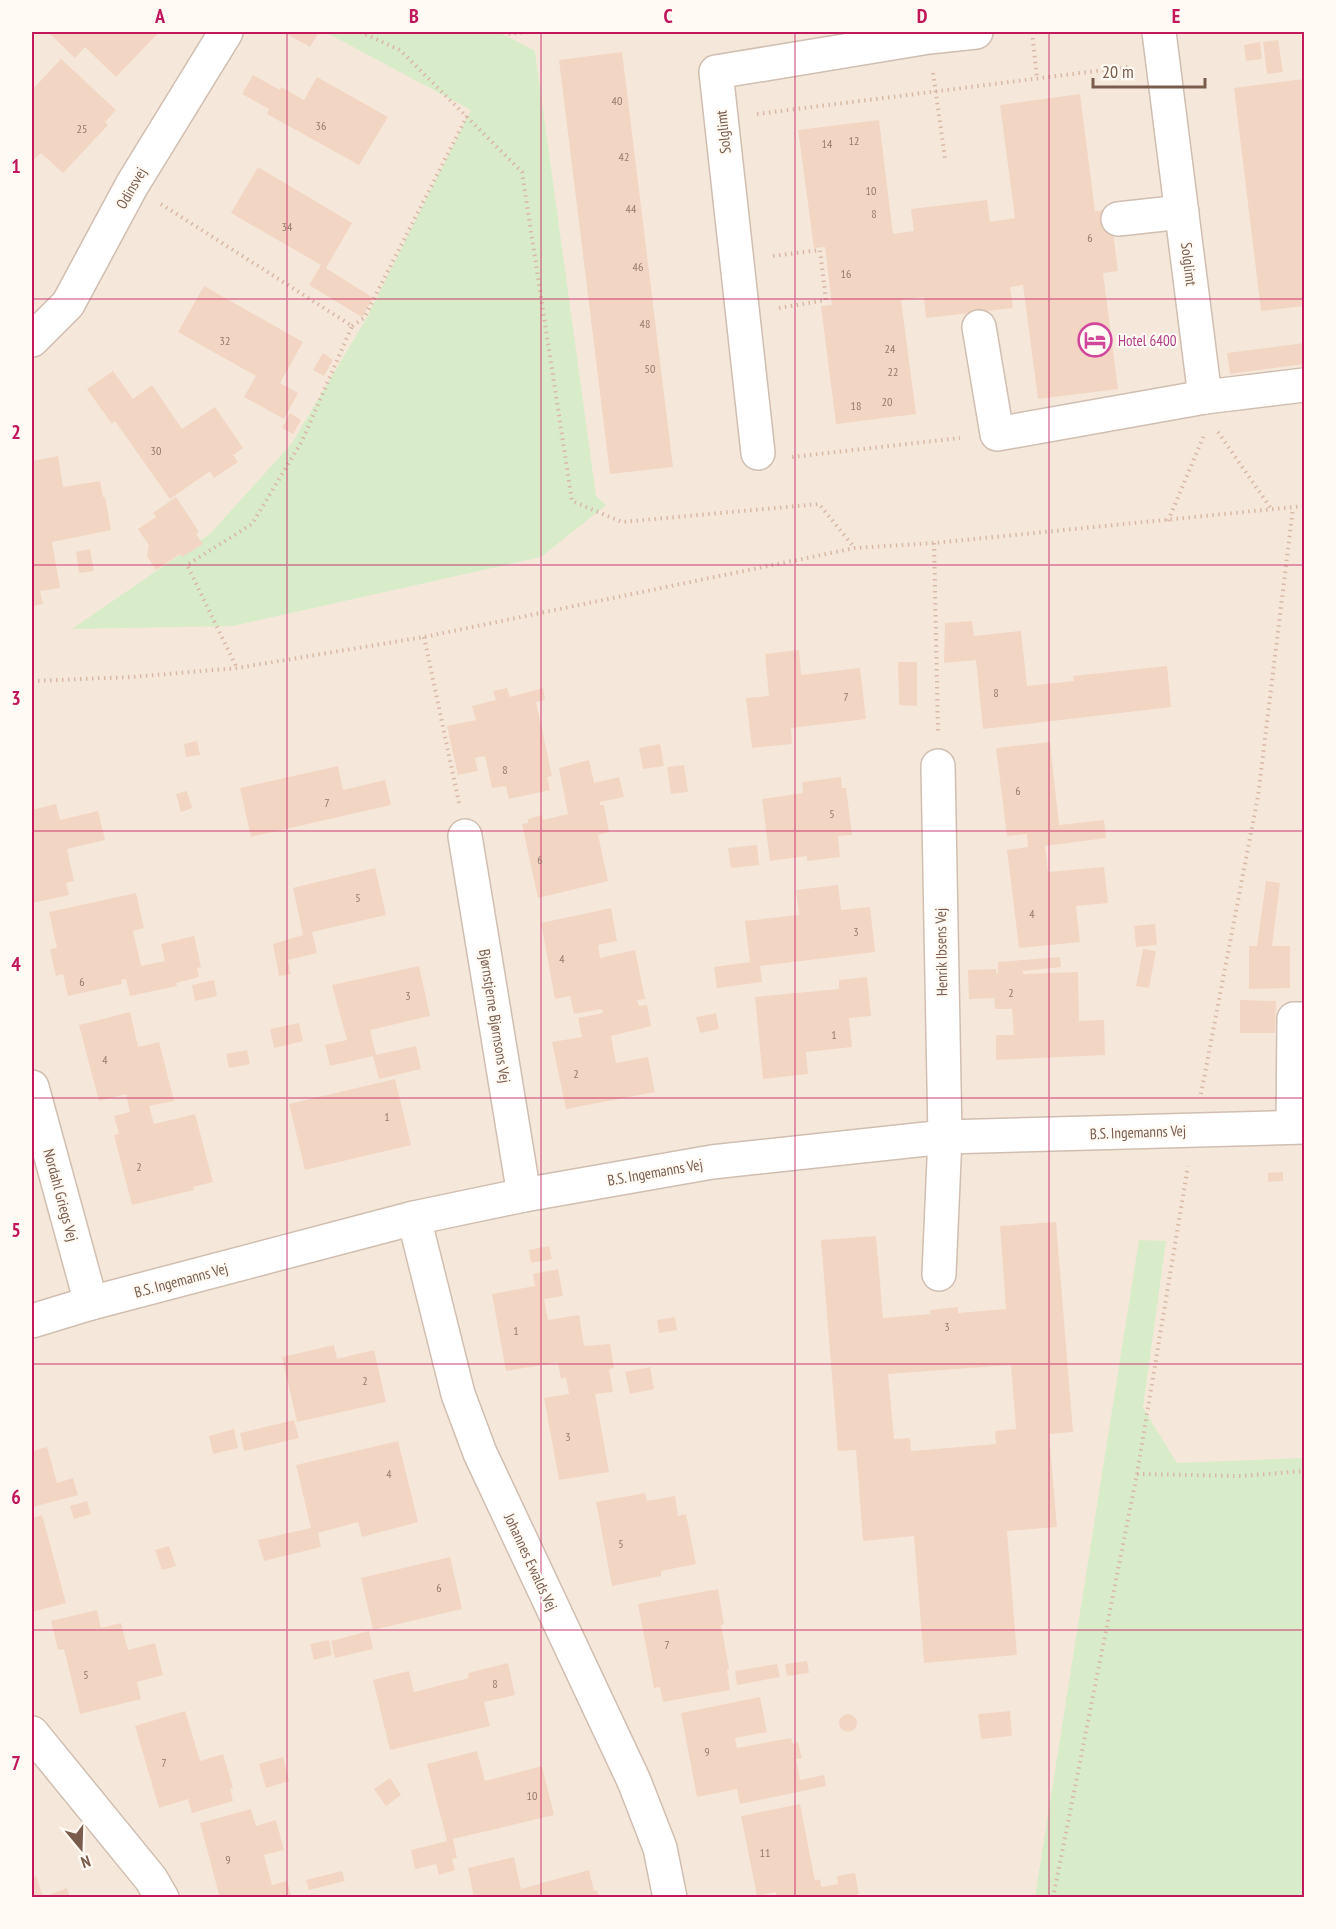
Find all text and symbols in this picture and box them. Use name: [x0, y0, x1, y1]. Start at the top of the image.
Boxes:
text: A: [154, 3, 166, 29]
text: B: [409, 3, 419, 29]
text: C: [663, 3, 673, 29]
text: D: [917, 3, 928, 29]
text: E: [1172, 3, 1180, 29]
scale bar: [1093, 51, 1206, 89]
text: 20 m: [1102, 60, 1134, 83]
house number: 40: [612, 93, 622, 108]
street label: Solglimt: [711, 109, 735, 155]
house number: 36: [316, 118, 326, 133]
house number: 25: [77, 121, 87, 136]
house number: 12: [849, 133, 859, 148]
house number: 14: [822, 136, 833, 151]
house number: 42: [619, 149, 629, 164]
text: 1: [11, 153, 21, 179]
street label: Odinsvej: [112, 164, 150, 212]
house number: 10: [866, 183, 876, 198]
house number: 44: [626, 201, 637, 216]
house number: 8: [871, 206, 877, 221]
house number: 34: [282, 219, 293, 234]
house number: 6: [1087, 230, 1093, 245]
street label: Solglimt: [1177, 241, 1201, 287]
house number: 46: [633, 259, 643, 274]
house number: 16: [841, 266, 851, 281]
house number: 48: [640, 316, 650, 331]
hotel icon: Hotel 6400: [1077, 322, 1113, 358]
place label: Hotel 6400: [1118, 331, 1177, 350]
house number: 32: [220, 333, 230, 348]
house number: 24: [885, 341, 896, 356]
house number: 50: [645, 361, 655, 376]
house number: 22: [888, 364, 898, 379]
house number: 20: [882, 394, 892, 409]
house number: 18: [851, 398, 861, 413]
text: 2: [11, 419, 21, 445]
house number: 30: [151, 443, 161, 458]
text: 3: [11, 685, 21, 711]
house number: 8: [993, 685, 999, 700]
house number: 7: [843, 689, 849, 704]
house number: 8: [502, 762, 508, 777]
house number: 6: [1015, 783, 1021, 798]
house number: 7: [324, 795, 330, 810]
house number: 5: [829, 806, 835, 821]
house number: 6: [537, 852, 543, 867]
house number: 5: [355, 890, 361, 905]
house number: 4: [1029, 906, 1035, 921]
street label: Henrik Ibsens Vej: [931, 908, 951, 996]
house number: 3: [853, 924, 859, 939]
street label: Bjørnstjerne Bjørnsons Vej: [475, 948, 515, 1084]
text: 4: [11, 951, 21, 977]
house number: 4: [559, 951, 565, 966]
house number: 6: [79, 974, 85, 989]
house number: 2: [1008, 985, 1014, 1000]
house number: 3: [405, 988, 411, 1003]
house number: 1: [831, 1027, 837, 1042]
house number: 4: [102, 1052, 108, 1067]
house number: 2: [573, 1066, 579, 1081]
house number: 1: [384, 1109, 390, 1124]
street label: B.S. Ingemanns Vej: [1090, 1121, 1186, 1143]
street label: Nordahl Griegs Vej: [39, 1147, 83, 1243]
street label: B.S. Ingemanns Vej: [606, 1154, 704, 1190]
house number: 2: [136, 1159, 142, 1174]
text: 5: [11, 1217, 21, 1243]
street label: B.S. Ingemanns Vej: [132, 1258, 230, 1302]
house number: 3: [944, 1319, 950, 1334]
house number: 1: [513, 1323, 519, 1338]
house number: 2: [362, 1373, 368, 1388]
house number: 3: [565, 1429, 571, 1444]
house number: 4: [386, 1466, 392, 1481]
text: 6: [11, 1484, 21, 1510]
street label: Johannes Ewalds Vej: [500, 1509, 562, 1614]
house number: 5: [618, 1536, 624, 1551]
house number: 6: [436, 1580, 442, 1595]
house number: 7: [664, 1637, 670, 1652]
house number: 5: [83, 1667, 89, 1682]
house number: 8: [492, 1676, 498, 1691]
house number: 9: [704, 1744, 710, 1759]
text: 7: [11, 1750, 21, 1776]
house number: 7: [161, 1755, 167, 1770]
house number: 10: [527, 1788, 537, 1803]
north arrow: [51, 1818, 111, 1878]
house number: 11: [760, 1845, 770, 1860]
text: N: [79, 1851, 93, 1873]
house number: 9: [225, 1852, 231, 1867]

